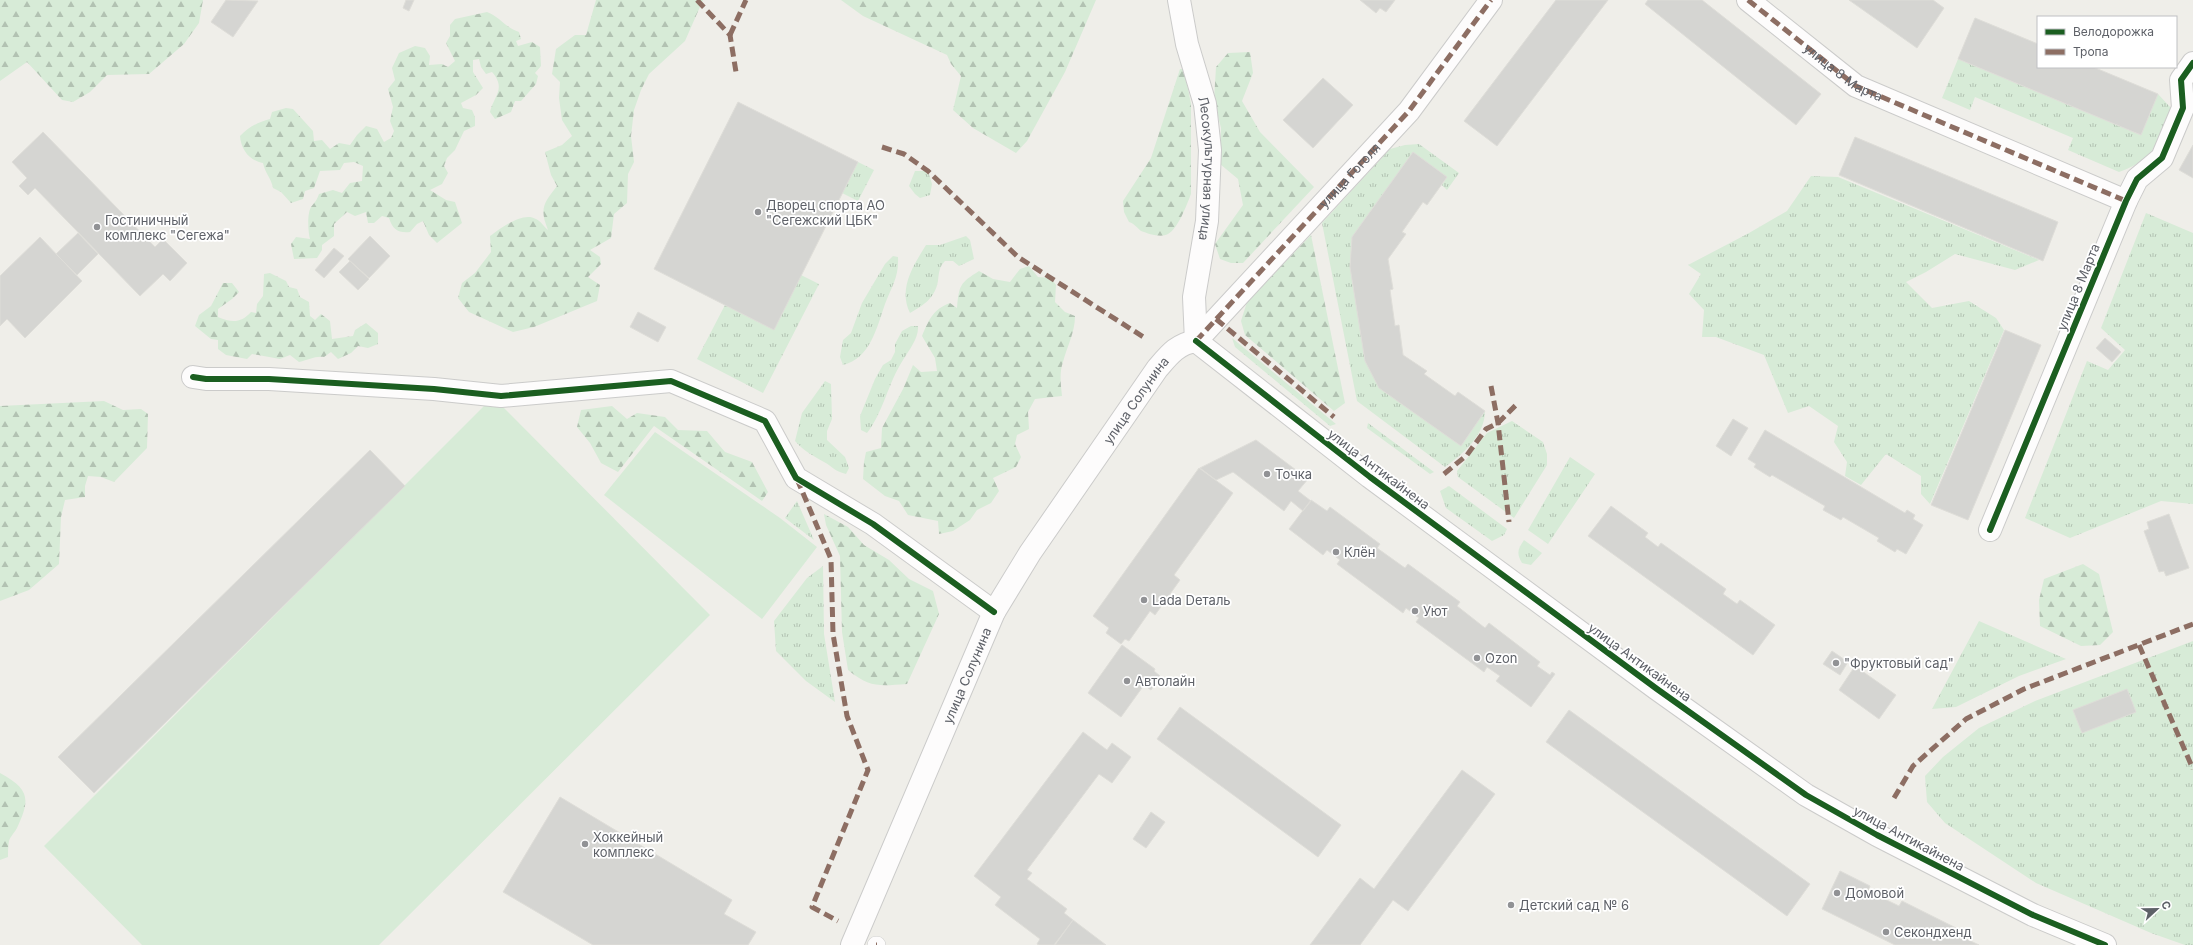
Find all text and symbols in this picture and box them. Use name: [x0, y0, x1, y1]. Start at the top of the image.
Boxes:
legend: [2037, 16, 2177, 68]
text: Велодорожка: [2073, 24, 2154, 39]
street label: улица 8 Марта: [1801, 40, 1885, 104]
text: Тропа: [2073, 44, 2108, 59]
street label: Лесокультурная улица: [1195, 94, 1218, 242]
street label: улица Гоголя: [1316, 139, 1384, 211]
place label: Дворец спорта АО "Сегежский ЦБК": [766, 197, 885, 228]
marker: Дворец спорта АО "Сегежский ЦБК": [753, 207, 763, 217]
place label: Гостиничный комплекс "Сегежа": [105, 212, 230, 243]
marker: Гостиничный комплекс "Сегежа": [92, 222, 102, 232]
street label: улица 8 Марта: [2053, 241, 2103, 333]
street label: улица Солунина: [1100, 353, 1172, 447]
street label: улица Антикайнена: [1325, 425, 1433, 513]
place label: Точка: [1275, 466, 1312, 482]
marker: Точка: [1262, 469, 1272, 479]
place label: Клён: [1344, 544, 1375, 560]
marker: Клён: [1331, 547, 1341, 557]
place label: Lada Dеталь: [1152, 592, 1231, 608]
marker: Lada Dеталь: [1139, 595, 1149, 605]
place label: Уют: [1423, 603, 1448, 619]
marker: Уют: [1410, 606, 1420, 616]
street label: улица Антикайнена: [1585, 619, 1695, 705]
street label: улица Солунина: [939, 625, 994, 726]
place label: Ozon: [1485, 650, 1517, 666]
marker: Ozon: [1472, 653, 1482, 663]
place label: "Фруктовый сад": [1844, 655, 1954, 671]
marker: "Фруктовый сад": [1831, 658, 1841, 668]
place label: Автолайн: [1135, 673, 1195, 689]
marker: Автолайн: [1122, 676, 1132, 686]
street label: улица Антикайнена: [1851, 802, 1967, 874]
place label: Хоккейный комплекс: [593, 829, 663, 860]
marker: Хоккейный комплекс: [580, 839, 590, 849]
place label: Домовой: [1845, 885, 1904, 901]
marker: Домовой: [1832, 888, 1842, 898]
north arrow: [2137, 889, 2177, 929]
place label: Детский сад № 6: [1519, 897, 1629, 913]
text: С: [2158, 899, 2174, 912]
marker: Детский сад № 6: [1506, 900, 1516, 910]
place label: Секондхенд: [1894, 924, 1972, 940]
marker: Секондхенд: [1881, 927, 1891, 937]

